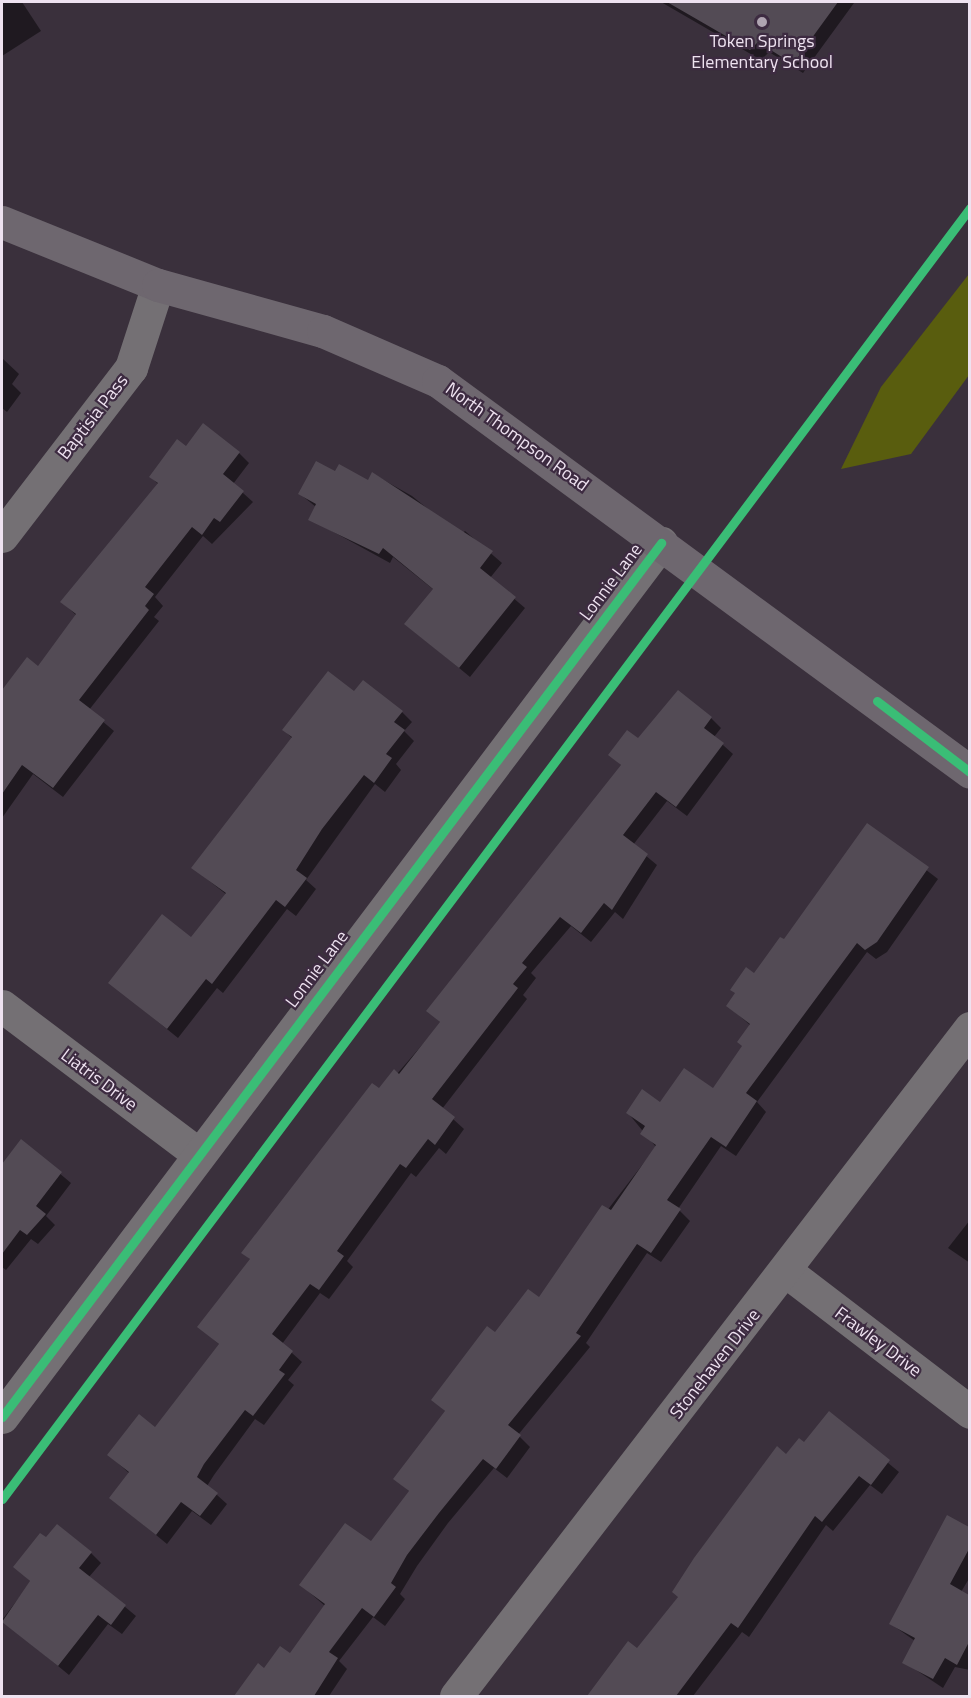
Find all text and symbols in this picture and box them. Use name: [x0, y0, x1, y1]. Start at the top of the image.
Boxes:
marker: Token Springs Elementary School: [755, 15, 769, 29]
place label: Token Springs Elementary School: [691, 31, 833, 74]
street label: Baptisia Pass: [53, 370, 133, 464]
street label: North Thompson Road: [441, 378, 593, 496]
street label: Lonnie Lane: [575, 539, 647, 625]
street label: Lonnie Lane: [281, 926, 353, 1012]
street label: Liatris Drive: [57, 1044, 141, 1116]
street label: Frawley Drive: [830, 1302, 926, 1382]
street label: Stonehaven Drive: [665, 1305, 765, 1423]

